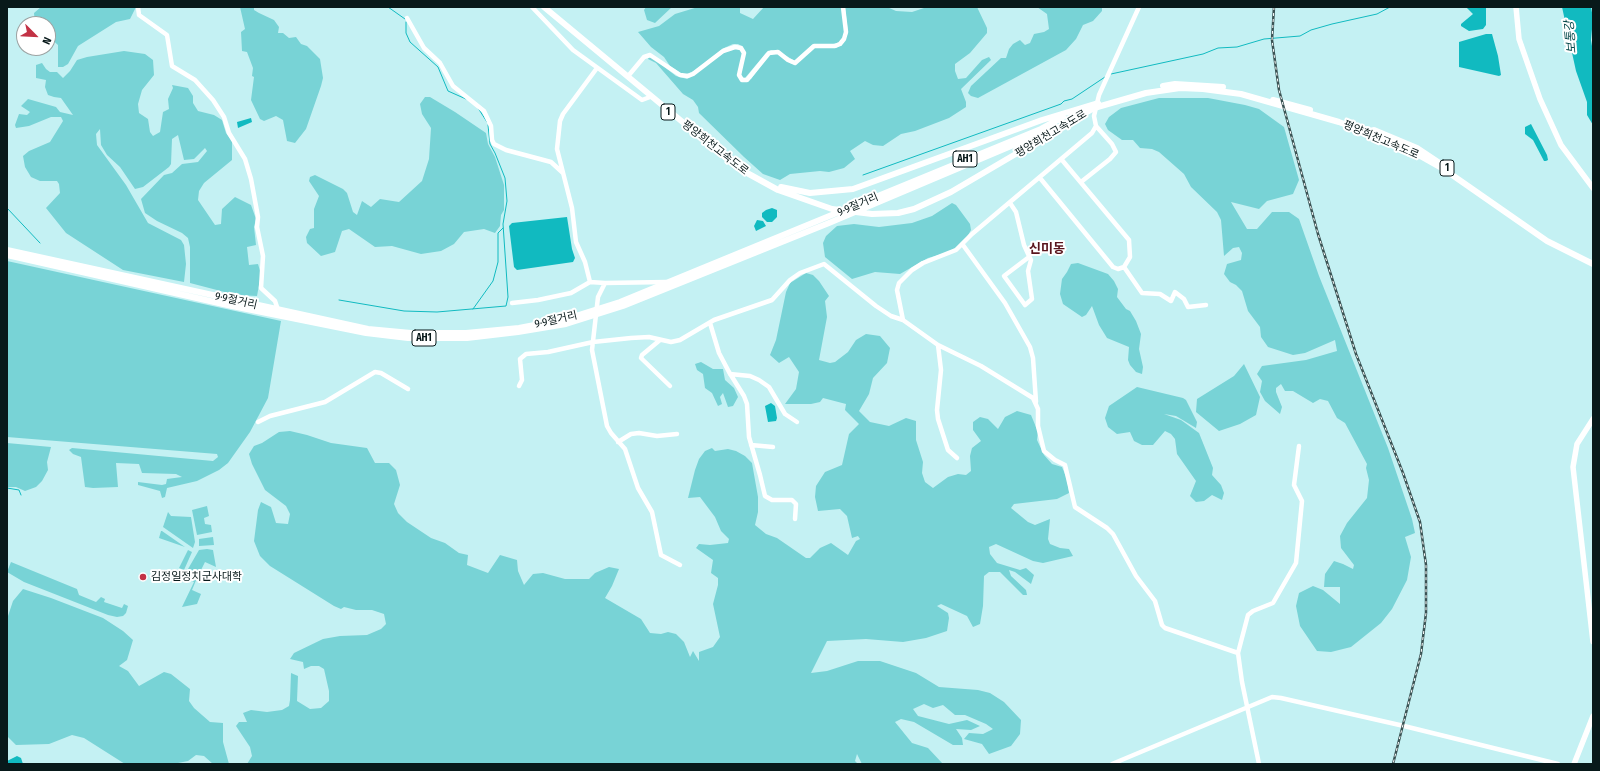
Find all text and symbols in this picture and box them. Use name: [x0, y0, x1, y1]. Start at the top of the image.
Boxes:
north arrow: [16, 16, 56, 56]
water label: 보통강: [1562, 20, 1580, 54]
text: N: [39, 35, 54, 46]
road number: 1: [661, 104, 675, 120]
street label: 평양희천고속도로: [1013, 107, 1089, 161]
street label: 평양희천고속도로: [679, 118, 751, 178]
street label: 평양희천고속도로: [1341, 118, 1421, 162]
road number: AH1: [953, 151, 977, 167]
road number: 1: [1440, 160, 1454, 176]
street label: 9·9절거리: [836, 190, 880, 220]
district label: 신미동: [1029, 241, 1065, 257]
street label: 9·9절거리: [213, 290, 259, 312]
street label: 9·9절거리: [533, 309, 579, 331]
road number: AH1: [412, 330, 436, 346]
place label: 김정일정치군사대학: [151, 570, 242, 584]
marker: 김정일정치군사대학: [138, 572, 148, 582]

